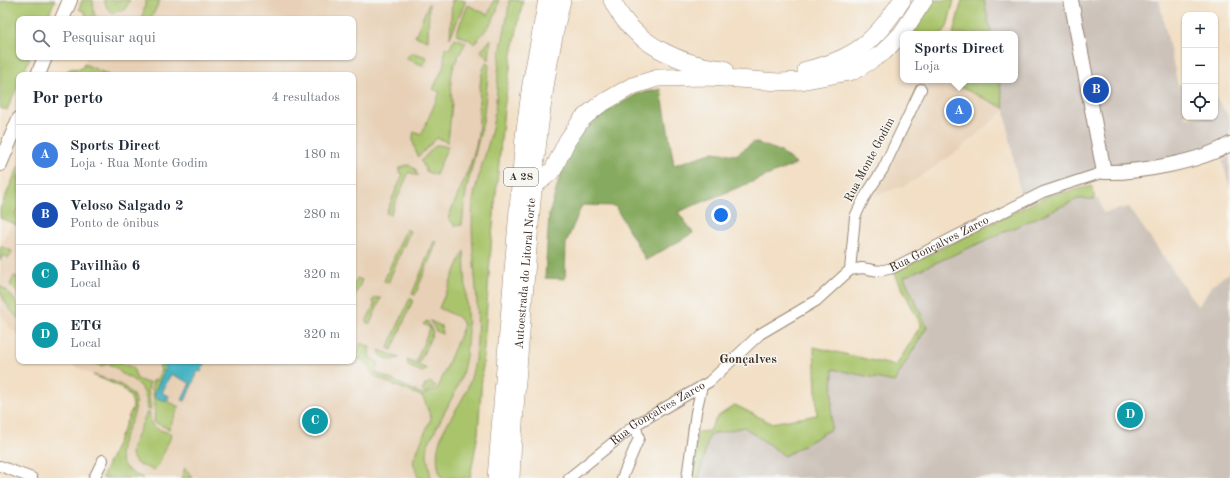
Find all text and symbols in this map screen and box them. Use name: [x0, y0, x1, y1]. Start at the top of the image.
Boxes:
map controls: [1182, 12, 1218, 120]
button: +: [1182, 12, 1218, 48]
search box: [16, 16, 356, 60]
icon: search: [30, 27, 52, 49]
text: Pesquisar aqui: [62, 31, 156, 46]
popup: [900, 31, 1018, 83]
text: Sports Direct: [914, 42, 1004, 57]
button: −: [1182, 48, 1218, 84]
text: Loja: [914, 60, 940, 73]
pin: B: [1083, 75, 1109, 105]
button: locate: [1182, 84, 1218, 120]
text: Por perto: [32, 90, 103, 107]
text: 4 resultados: [272, 91, 340, 104]
pin: A: [946, 96, 972, 126]
street label: Rua Monte Godim: [843, 115, 897, 204]
text: Sports Direct: [70, 139, 160, 154]
text: A: [40, 148, 50, 161]
text: 180 m: [303, 148, 340, 161]
text: Loja · Rua Monte Godim: [70, 157, 208, 170]
road number: A 28: [504, 168, 538, 186]
street label: Autoestrada do Litoral Norte: [514, 197, 538, 350]
text: Veloso Salgado 2: [70, 199, 184, 214]
your location: [711, 205, 731, 225]
text: B: [40, 208, 50, 221]
text: 280 m: [303, 208, 340, 221]
street label: Rua Gonçalves Zarco: [888, 214, 991, 275]
text: Ponto de ônibus: [70, 217, 159, 230]
text: Pavilhão 6: [70, 259, 140, 274]
text: C: [41, 268, 49, 281]
text: 320 m: [303, 268, 340, 281]
text: Local: [70, 277, 101, 290]
text: ETG: [70, 319, 102, 334]
text: D: [40, 328, 50, 341]
text: 320 m: [303, 328, 340, 341]
text: Local: [70, 337, 101, 350]
district label: Gonçalves: [719, 353, 777, 366]
street label: Rua Gonçalves Zarco: [608, 380, 707, 448]
pin: D: [1117, 400, 1143, 430]
pin: C: [302, 406, 328, 436]

